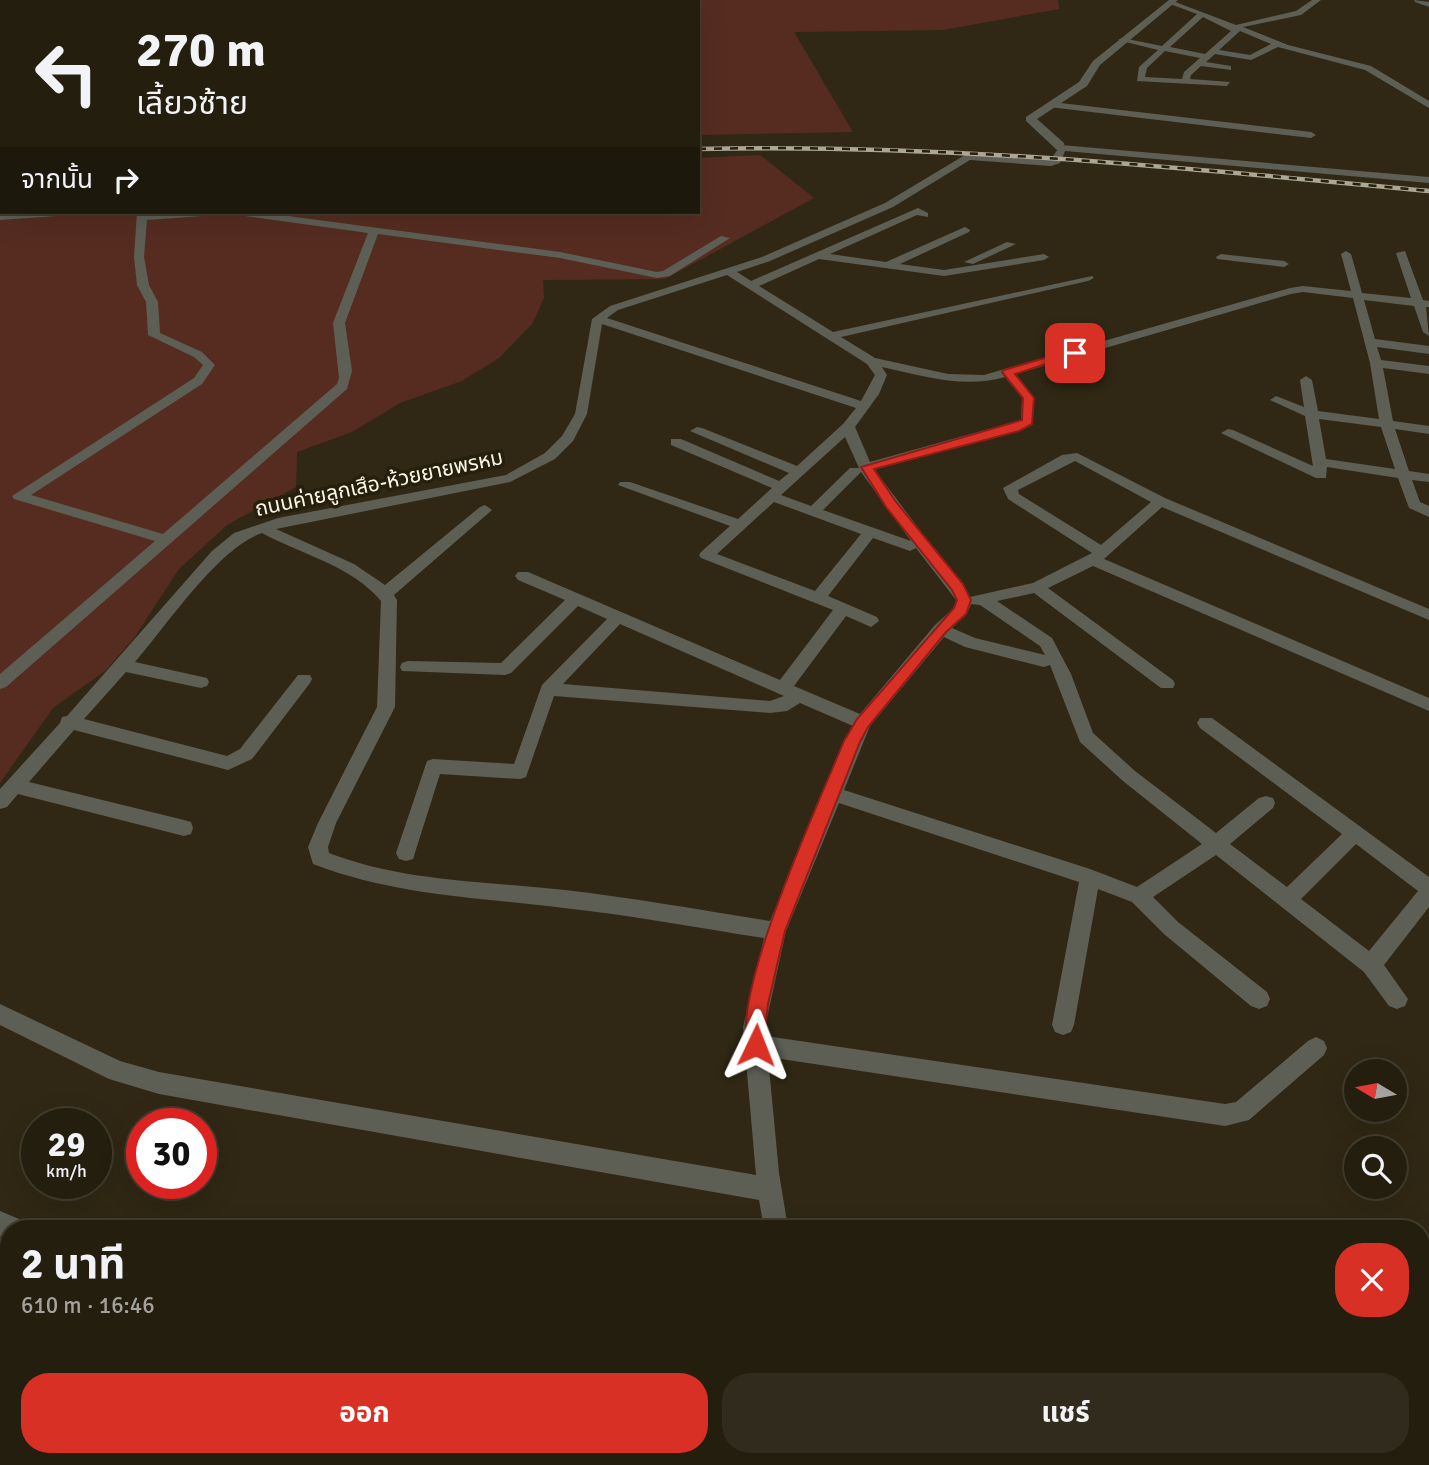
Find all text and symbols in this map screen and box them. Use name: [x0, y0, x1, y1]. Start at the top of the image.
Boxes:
text: 270 m: [136, 20, 266, 80]
icon: left: [21, 28, 112, 119]
text: เลี้ยวซ้าย: [136, 84, 248, 123]
icon: right: [107, 161, 145, 199]
text: จากนั้น: [21, 164, 93, 196]
pin: [1045, 323, 1105, 383]
icon: arrive: [1056, 334, 1094, 372]
street label: ถนนค่ายลูกเสึอ-ห้วยยายพรหม: [253, 444, 505, 522]
position arrow: [719, 1008, 793, 1082]
north arrow: [1344, 1059, 1407, 1122]
map controls: [1344, 1059, 1407, 1199]
speed limit sign: 30: [126, 1108, 217, 1199]
text: 29: [48, 1123, 85, 1166]
button: search: [1344, 1136, 1407, 1199]
text: km/h: [46, 1160, 87, 1182]
text: 2 นาที: [21, 1239, 125, 1290]
button: close: [1335, 1243, 1409, 1317]
text: 610 m · 16:46: [21, 1291, 155, 1320]
button: ออก: [21, 1373, 708, 1453]
button: แชร์: [722, 1373, 1409, 1453]

